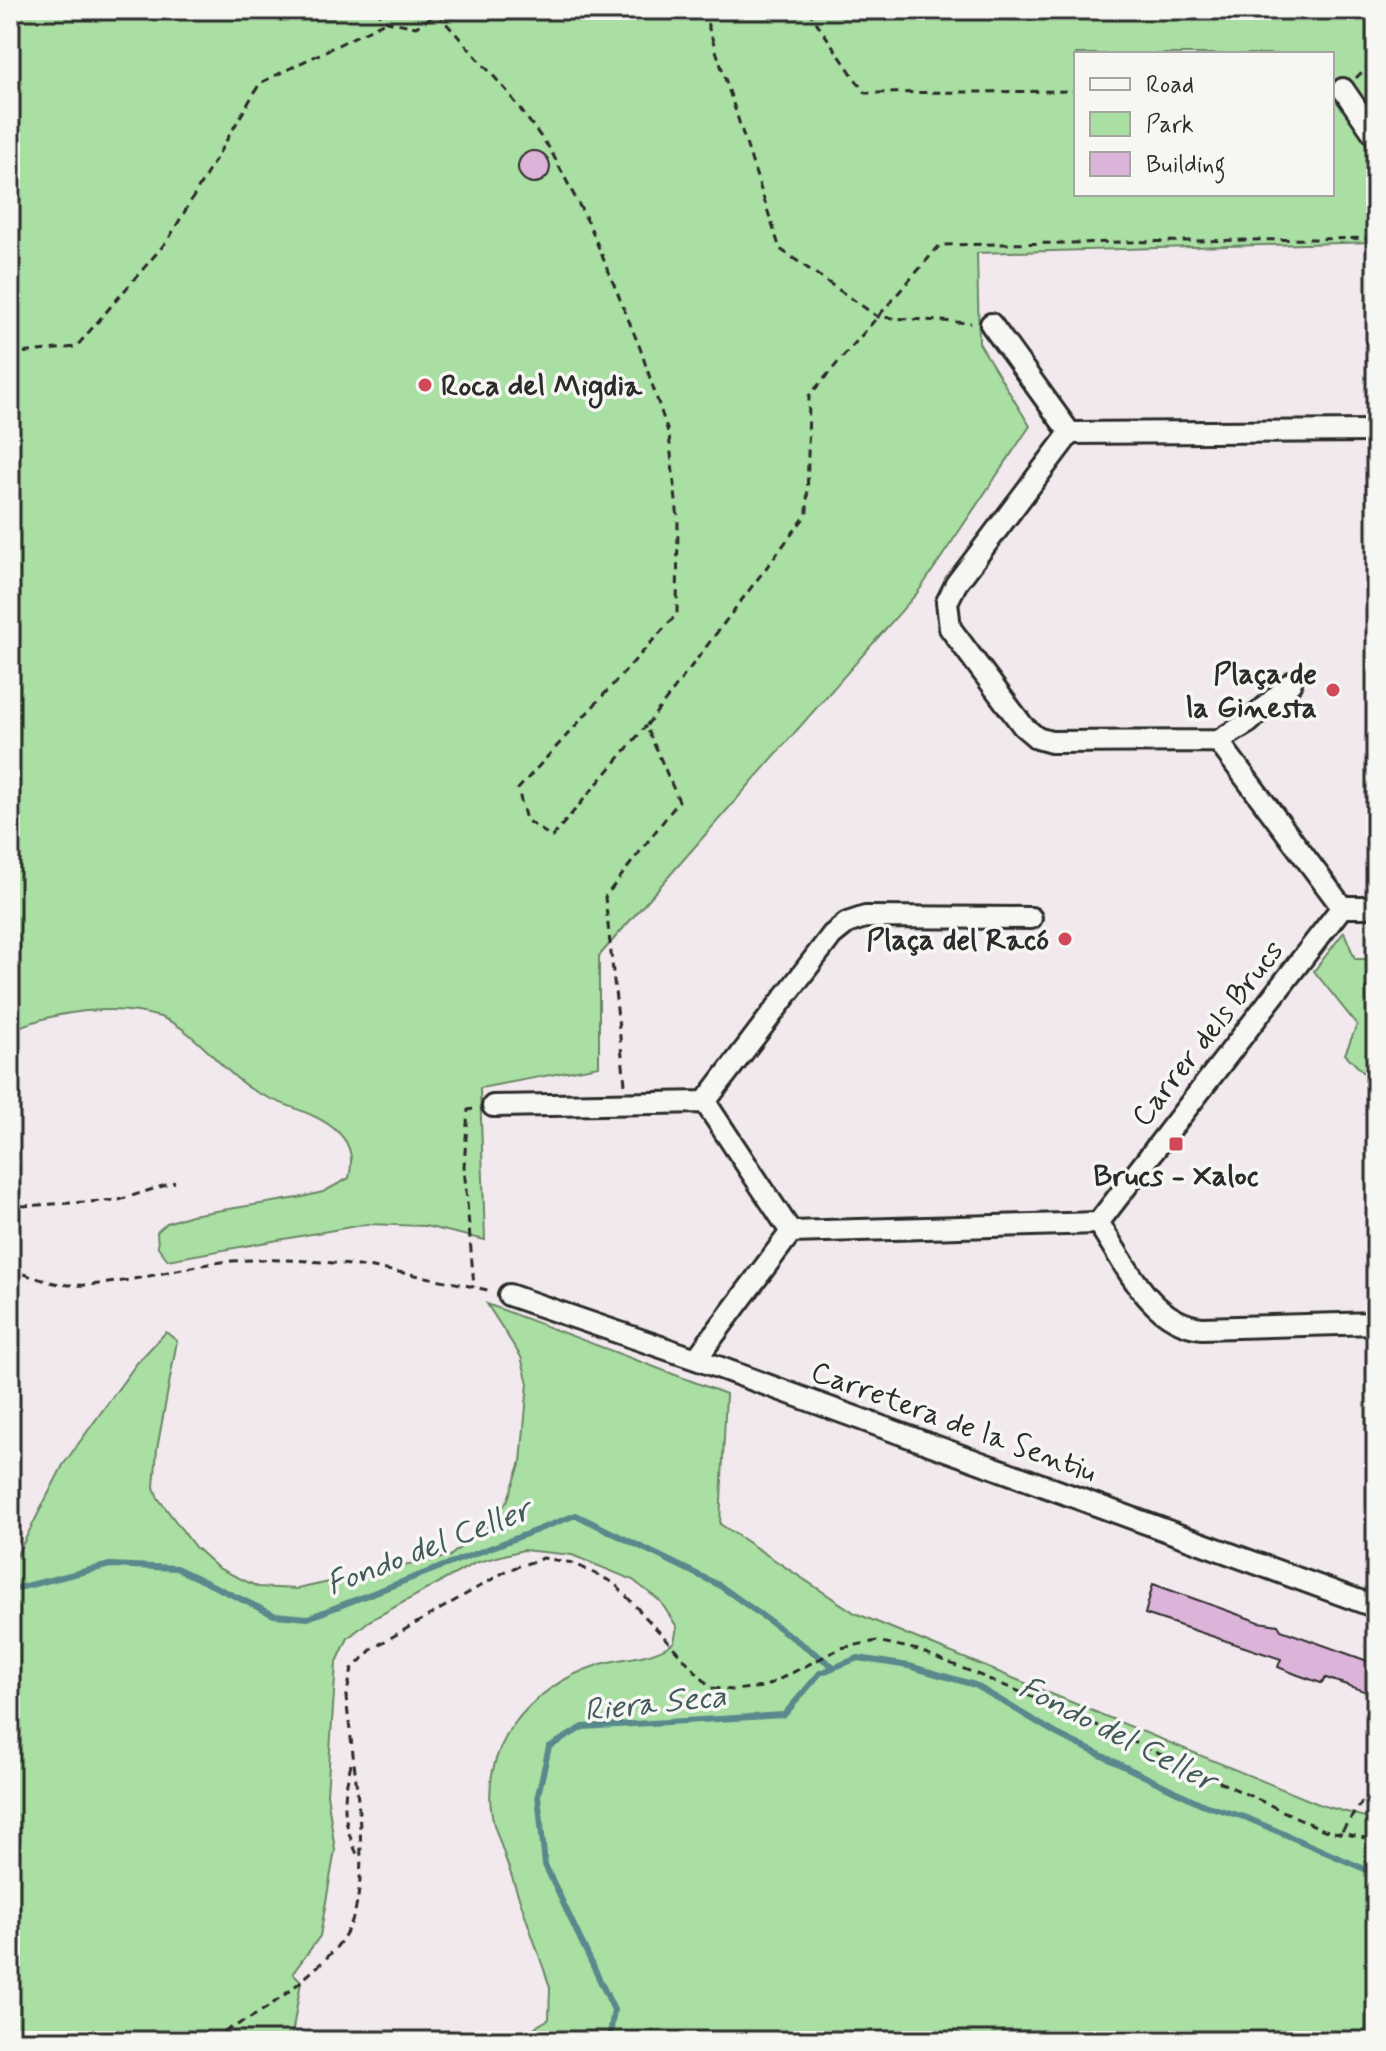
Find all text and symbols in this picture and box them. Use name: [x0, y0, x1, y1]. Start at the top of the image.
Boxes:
legend: [1074, 52, 1334, 196]
text: Road: [1146, 70, 1194, 101]
text: Park: [1146, 110, 1194, 141]
text: Building: [1146, 150, 1226, 184]
place label: Roca del Migdia: [441, 367, 643, 409]
marker: Roca del Migdia: [416, 376, 434, 394]
place label: Plaça de la Ginesta: [1186, 655, 1317, 728]
marker: Plaça de la Ginesta: [1324, 681, 1342, 699]
place label: Plaça del Racó: [866, 921, 1049, 960]
marker: Plaça del Racó: [1056, 930, 1074, 948]
street label: Carrer dels Brucs: [1123, 933, 1293, 1135]
marker: Brucs - Xaloc: [1167, 1135, 1185, 1153]
place label: Brucs - Xaloc: [1093, 1157, 1259, 1196]
street label: Carretera de la Sentiu: [805, 1353, 1101, 1492]
water label: Fondo del Celler: [321, 1488, 541, 1606]
water label: Fondo del Celler: [1012, 1667, 1226, 1804]
water label: Riera Seca: [582, 1676, 729, 1732]

